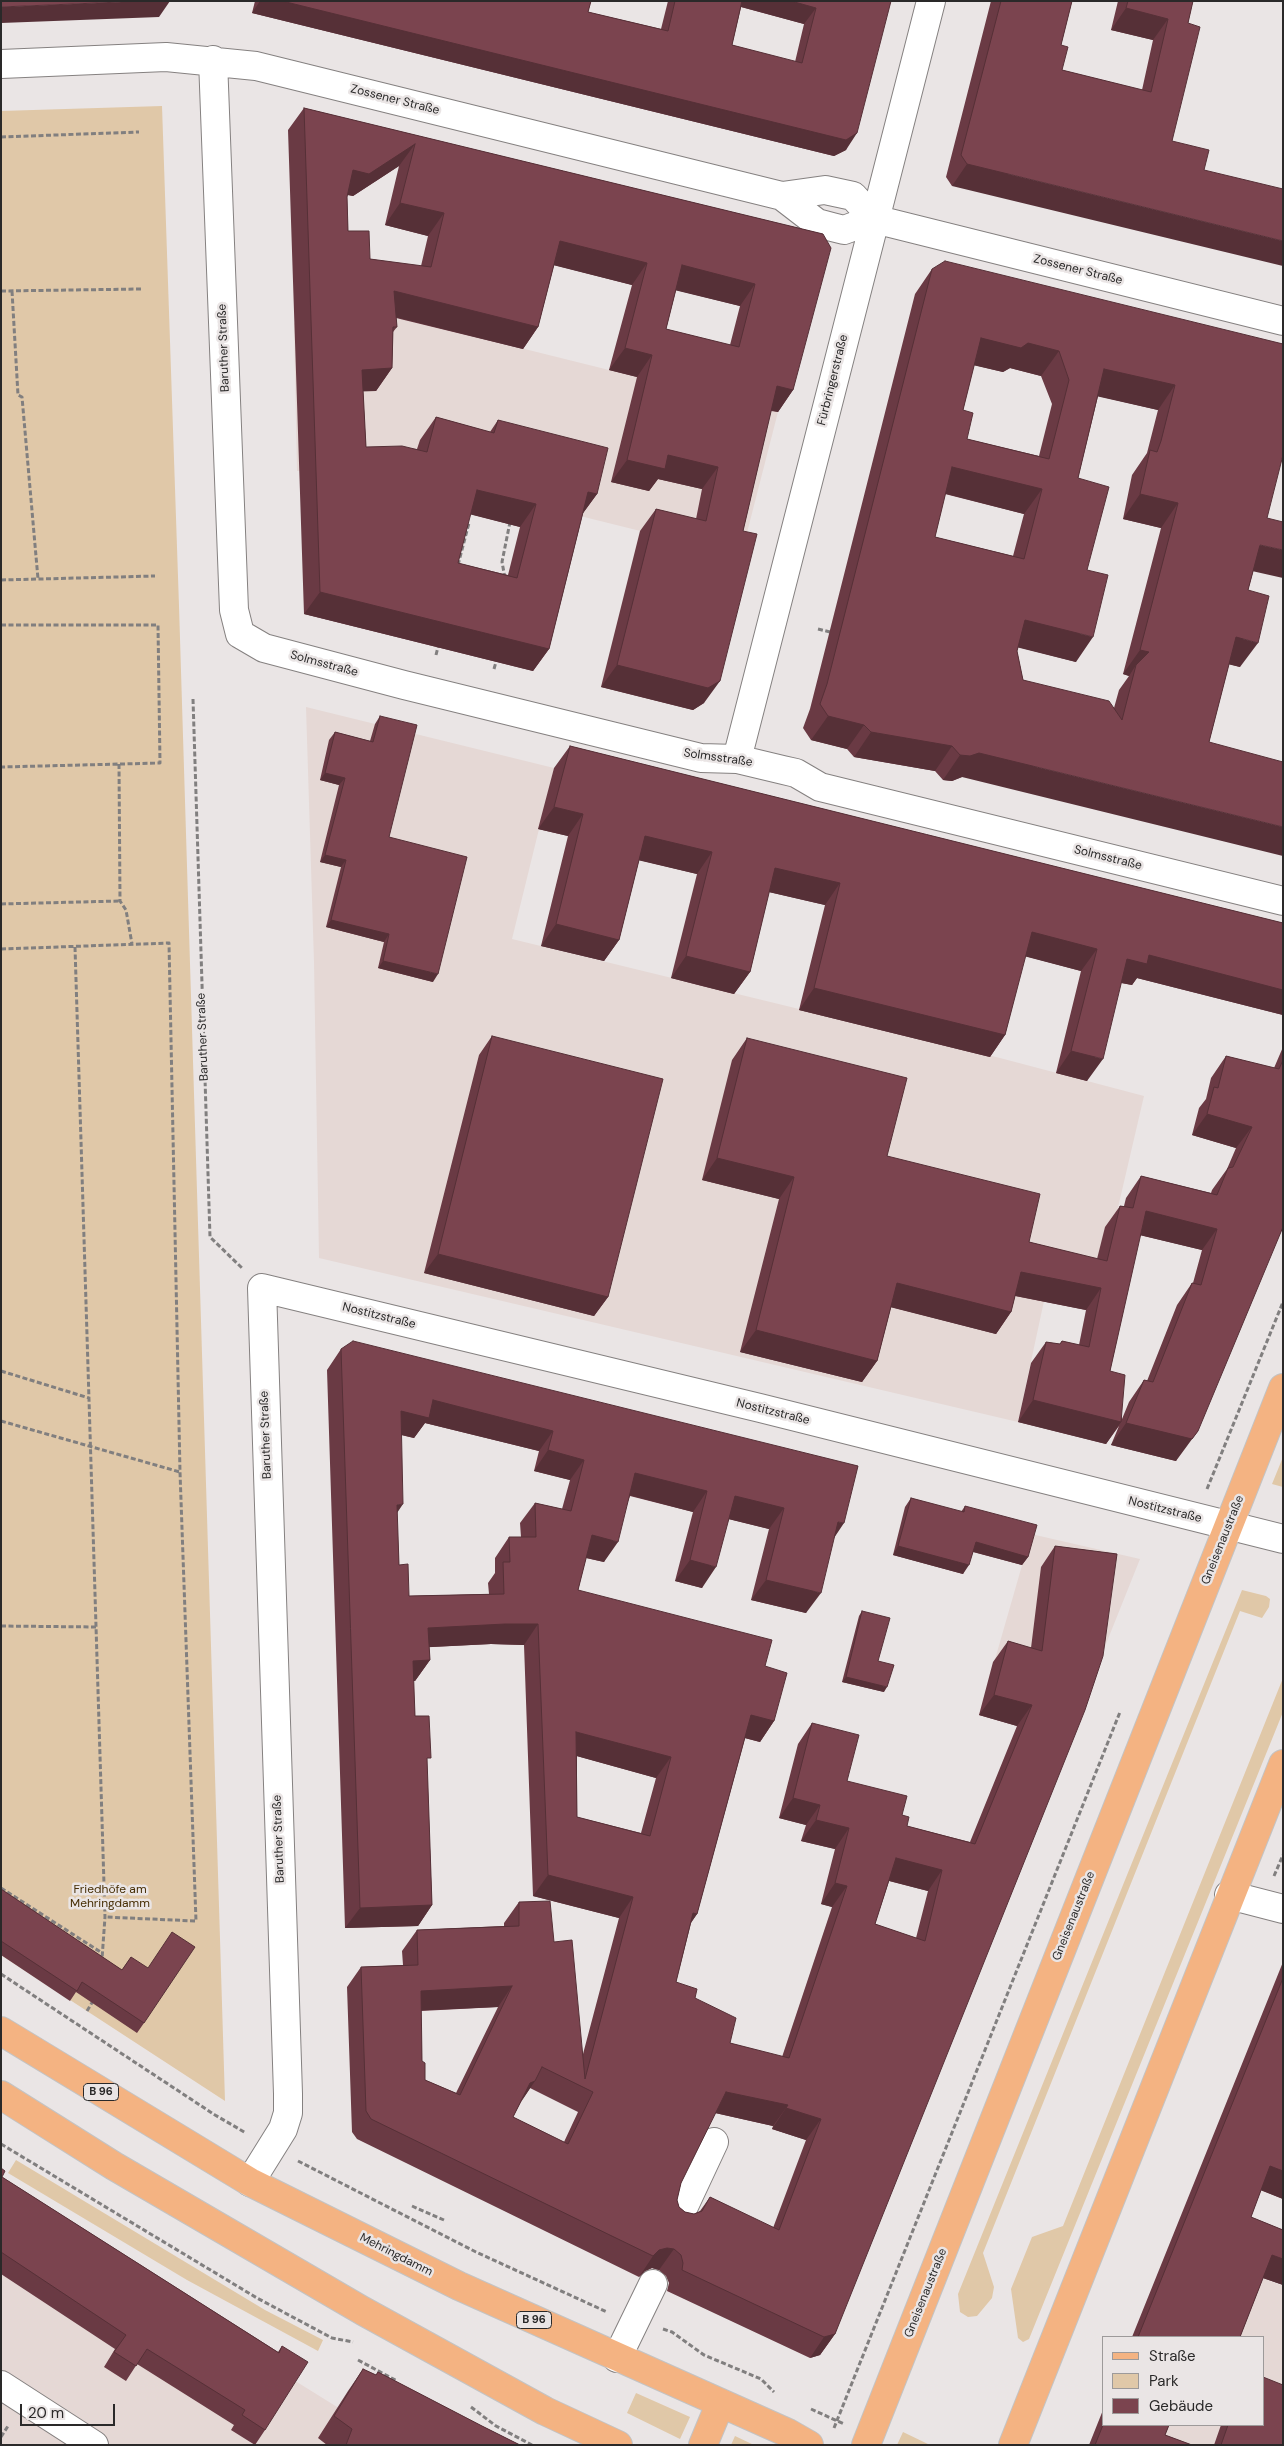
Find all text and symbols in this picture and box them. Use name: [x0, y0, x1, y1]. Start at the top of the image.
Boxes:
street label: Zossener Straße: [349, 82, 441, 118]
street label: Zossener Straße: [1032, 252, 1124, 288]
street label: Baruther Straße: [215, 304, 233, 392]
street label: Fürbringerstraße: [815, 333, 851, 427]
street label: Solmsstraße: [289, 648, 359, 680]
street label: Solmsstraße: [683, 746, 753, 770]
street label: Solmsstraße: [1073, 843, 1143, 873]
street label: Baruther Straße: [194, 993, 212, 1081]
street label: Nostitzstraße: [341, 1300, 417, 1332]
street label: Baruther Straße: [257, 1391, 275, 1479]
street label: Nostitzstraße: [735, 1396, 811, 1428]
street label: Gneisenaustraße: [1199, 1493, 1247, 1587]
street label: Nostitzstraße: [1127, 1494, 1203, 1526]
street label: Baruther Straße: [270, 1795, 288, 1883]
street label: Gneisenaustraße: [1050, 1869, 1098, 1963]
park label: Friedhöfe am Mehringdamm: [70, 1883, 150, 1911]
road number: B 96: [84, 2084, 118, 2100]
street label: Mehringdamm: [357, 2230, 435, 2280]
street label: Gneisenaustraße: [902, 2246, 950, 2340]
road number: B 96: [516, 2312, 552, 2328]
legend: [1102, 2336, 1264, 2426]
text: Straße: [1149, 2346, 1196, 2366]
text: Park: [1149, 2371, 1179, 2391]
scale bar: [22, 2394, 118, 2426]
text: Gebäude: [1149, 2396, 1213, 2416]
text: 20 m: [28, 2403, 64, 2423]

